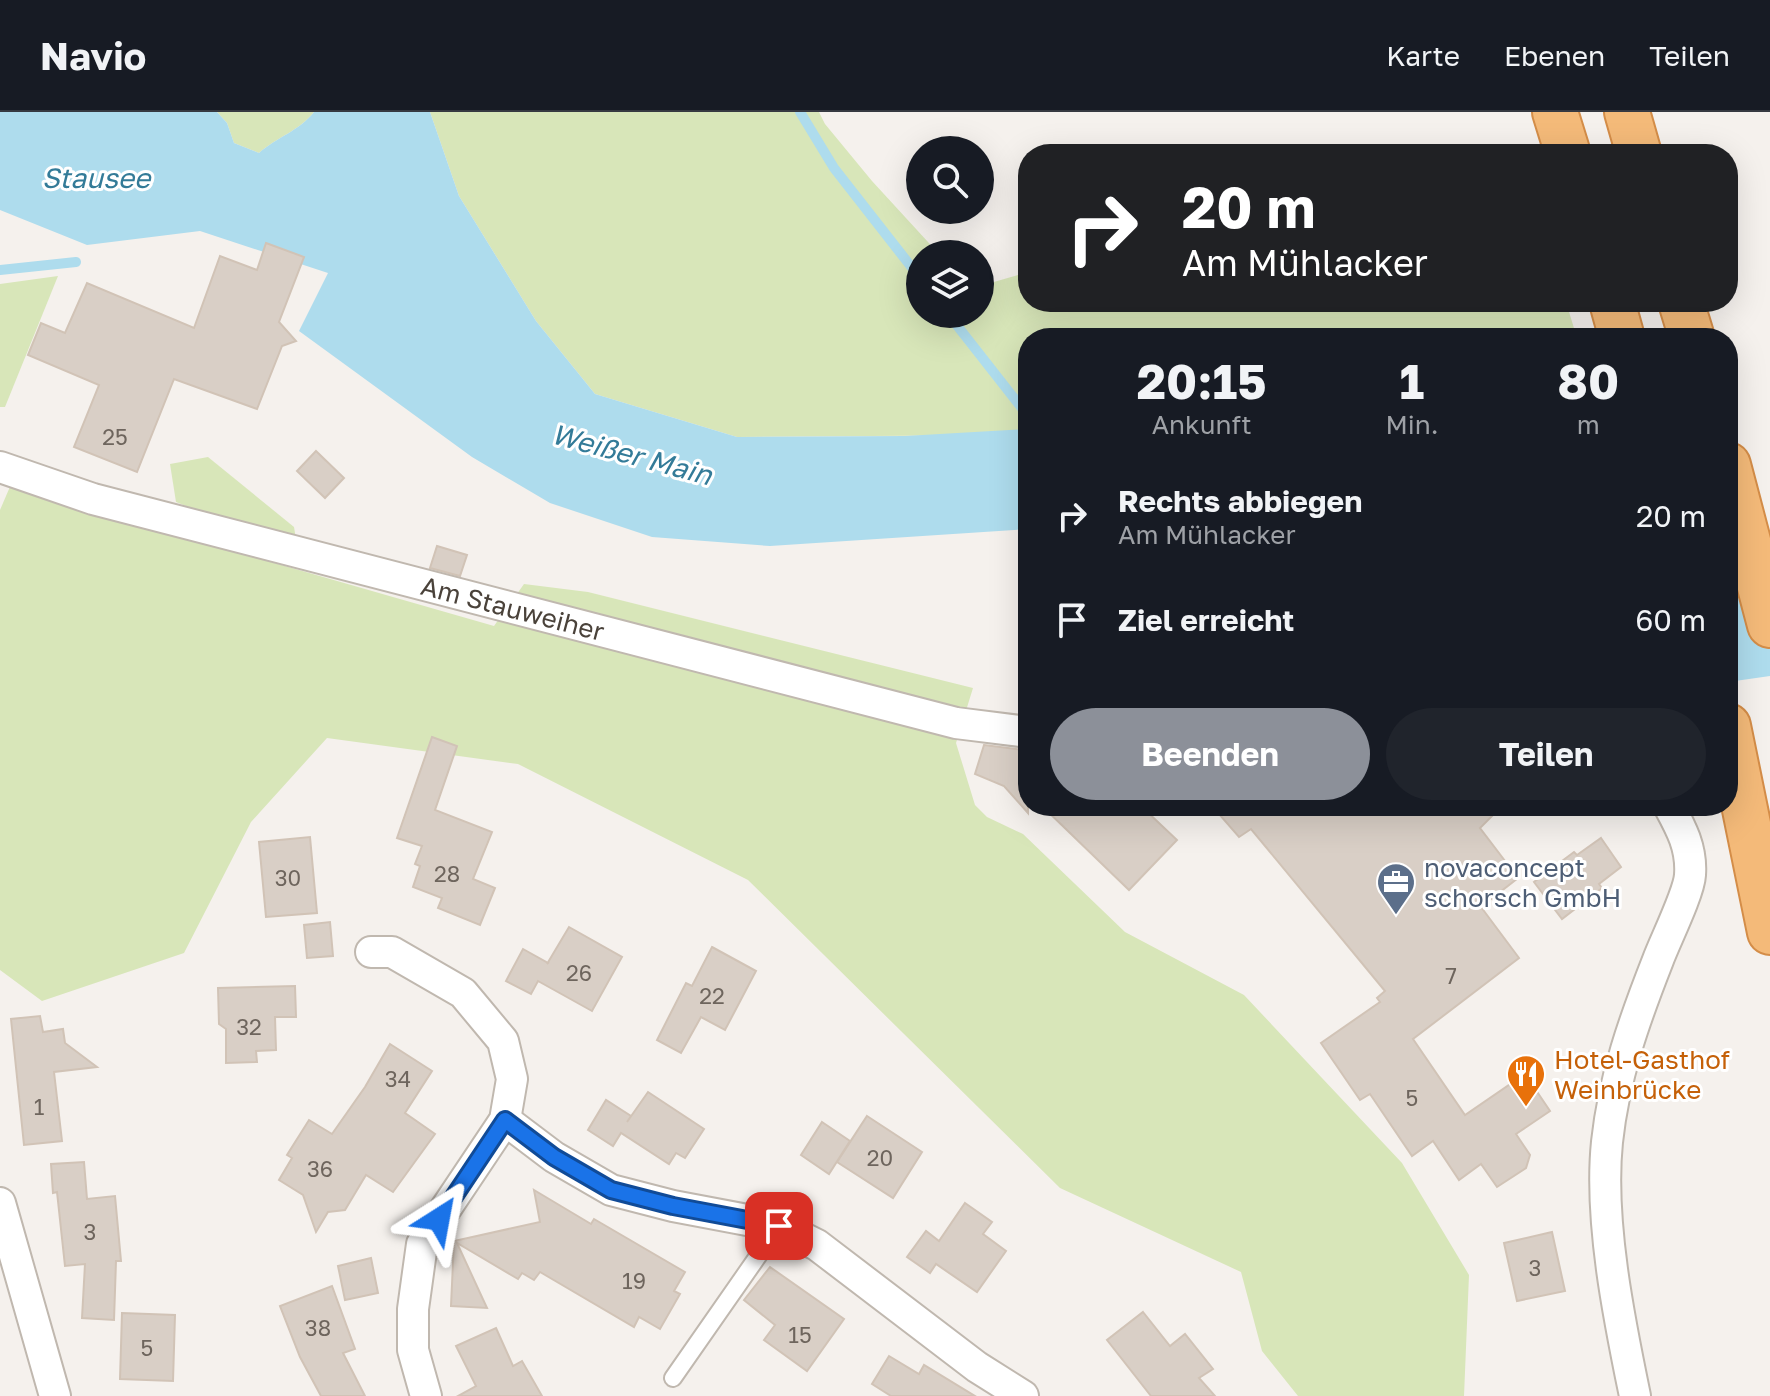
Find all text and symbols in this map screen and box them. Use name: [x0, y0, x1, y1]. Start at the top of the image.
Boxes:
text: Navio: [40, 33, 146, 78]
text: Karte: [1386, 39, 1460, 72]
text: Ebenen: [1504, 39, 1605, 72]
text: Teilen: [1649, 39, 1730, 72]
map controls: [906, 136, 994, 328]
button: search: [906, 136, 994, 224]
water label: Stausee: [42, 161, 152, 194]
text: 20 m: [1182, 173, 1316, 240]
icon: right: [1050, 176, 1154, 280]
button: layers: [906, 240, 994, 328]
text: Am Mühlacker: [1182, 241, 1428, 284]
text: 20:15: [1137, 352, 1267, 410]
text: 1: [1400, 352, 1424, 410]
text: 80: [1557, 352, 1619, 410]
text: Ankunft: [1152, 409, 1252, 440]
text: Min.: [1385, 409, 1439, 440]
text: m: [1577, 409, 1600, 440]
water label: Weißer Main: [548, 417, 717, 492]
house number: 25: [102, 423, 128, 450]
text: Rechts abbiegen: [1118, 483, 1362, 519]
icon: right: [1050, 494, 1094, 538]
text: 20 m: [1636, 498, 1706, 534]
text: Am Mühlacker: [1118, 519, 1296, 550]
street label: Am Stauweiher: [418, 569, 608, 647]
icon: arrive: [1050, 598, 1094, 642]
text: Ziel erreicht: [1118, 602, 1294, 638]
text: 60 m: [1635, 602, 1706, 638]
button: Beenden: [1050, 708, 1370, 800]
button: Teilen: [1386, 708, 1706, 800]
place label: novaconcept schorsch GmbH: [1424, 852, 1621, 913]
house number: 28: [434, 860, 460, 887]
office icon: novaconcept schorsch GmbH: [1375, 861, 1417, 916]
house number: 30: [275, 864, 301, 891]
house number: 26: [566, 959, 592, 986]
house number: 7: [1445, 962, 1457, 989]
house number: 22: [699, 982, 725, 1009]
house number: 32: [236, 1013, 262, 1040]
place label: Hotel-Gasthof Weinbrücke: [1554, 1044, 1730, 1105]
restaurant icon: Hotel-Gasthof Weinbrücke: [1505, 1053, 1547, 1108]
house number: 34: [385, 1065, 411, 1092]
house number: 5: [1406, 1084, 1418, 1111]
house number: 1: [34, 1093, 45, 1120]
house number: 20: [867, 1144, 893, 1171]
house number: 36: [307, 1155, 333, 1182]
position arrow: [397, 1177, 481, 1261]
pin: [745, 1192, 813, 1260]
icon: arrive: [757, 1204, 801, 1248]
house number: 3: [84, 1218, 96, 1245]
house number: 3: [1529, 1254, 1541, 1281]
house number: 19: [622, 1267, 646, 1294]
house number: 38: [305, 1314, 331, 1341]
house number: 15: [788, 1321, 812, 1348]
house number: 5: [141, 1334, 153, 1361]

